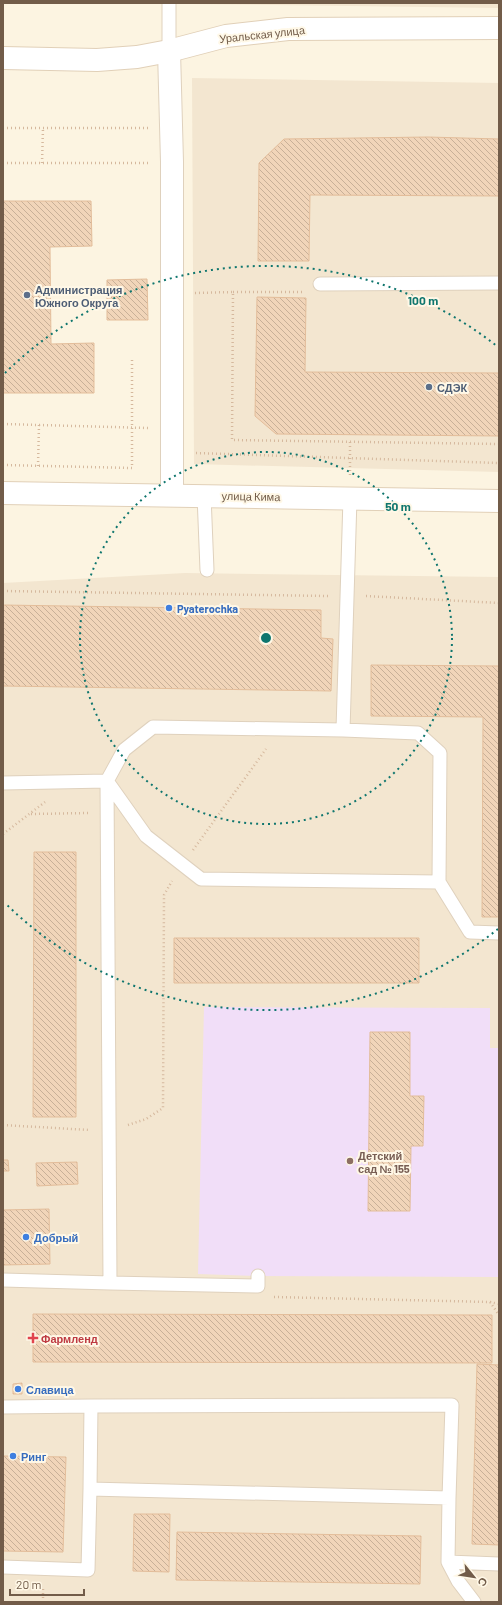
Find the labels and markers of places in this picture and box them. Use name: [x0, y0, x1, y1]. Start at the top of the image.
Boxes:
place label: Администрация Южного Округа: [35, 283, 123, 309]
marker: Администрация Южного Округа: [22, 290, 32, 300]
place label: СДЭК: [437, 381, 467, 394]
marker: СДЭК: [424, 382, 434, 392]
place label: Pyaterochka: [177, 602, 238, 615]
marker: Pyaterochka: [164, 603, 174, 613]
centre of rings: [259, 631, 273, 645]
place label: Детский сад № 155: [358, 1149, 410, 1175]
marker: Детский сад № 155: [345, 1156, 355, 1166]
place label: Добрый: [34, 1231, 78, 1244]
marker: Добрый: [21, 1232, 31, 1242]
place label: Фармленд: [41, 1332, 98, 1345]
marker: Фармленд: [28, 1333, 38, 1343]
place label: Славица: [26, 1383, 74, 1396]
marker: Славица: [13, 1384, 23, 1394]
place label: Ринг: [21, 1450, 47, 1463]
marker: Ринг: [8, 1451, 18, 1461]

